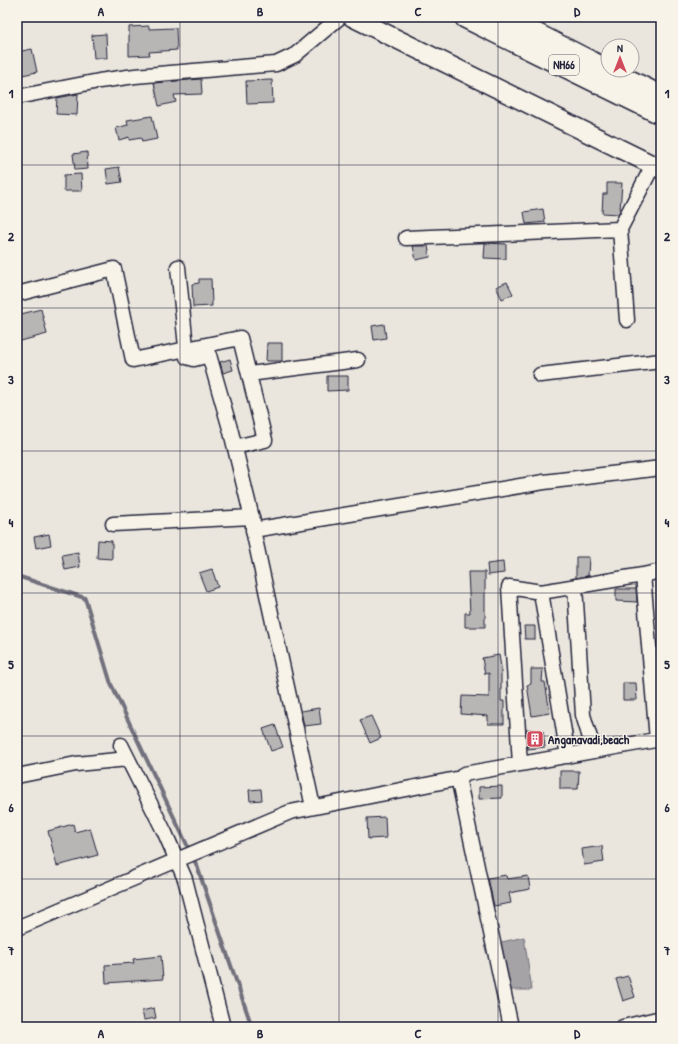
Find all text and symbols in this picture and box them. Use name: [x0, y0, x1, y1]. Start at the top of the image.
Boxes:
text: A: [98, 2, 105, 20]
text: B: [257, 2, 264, 20]
text: C: [414, 2, 422, 20]
text: D: [574, 2, 581, 20]
north arrow: [600, 38, 640, 78]
text: N: [617, 41, 623, 55]
road number: NH66: [549, 55, 579, 75]
text: 1: [9, 84, 14, 102]
text: 1: [665, 84, 670, 102]
text: 2: [8, 227, 15, 245]
text: 2: [664, 227, 671, 245]
text: 3: [8, 370, 14, 388]
text: 3: [664, 370, 670, 388]
text: 4: [9, 513, 14, 531]
text: 4: [665, 513, 670, 531]
text: 5: [8, 655, 14, 673]
text: 5: [664, 655, 670, 673]
building icon: Anganavadi,beach: [525, 729, 545, 749]
place label: Anganavadi,beach: [548, 730, 630, 749]
text: 6: [8, 798, 14, 816]
text: 6: [664, 798, 670, 816]
text: 7: [7, 941, 15, 959]
text: 7: [663, 941, 671, 959]
text: A: [98, 1024, 105, 1042]
text: B: [257, 1024, 264, 1042]
text: C: [414, 1024, 422, 1042]
text: D: [574, 1024, 581, 1042]

